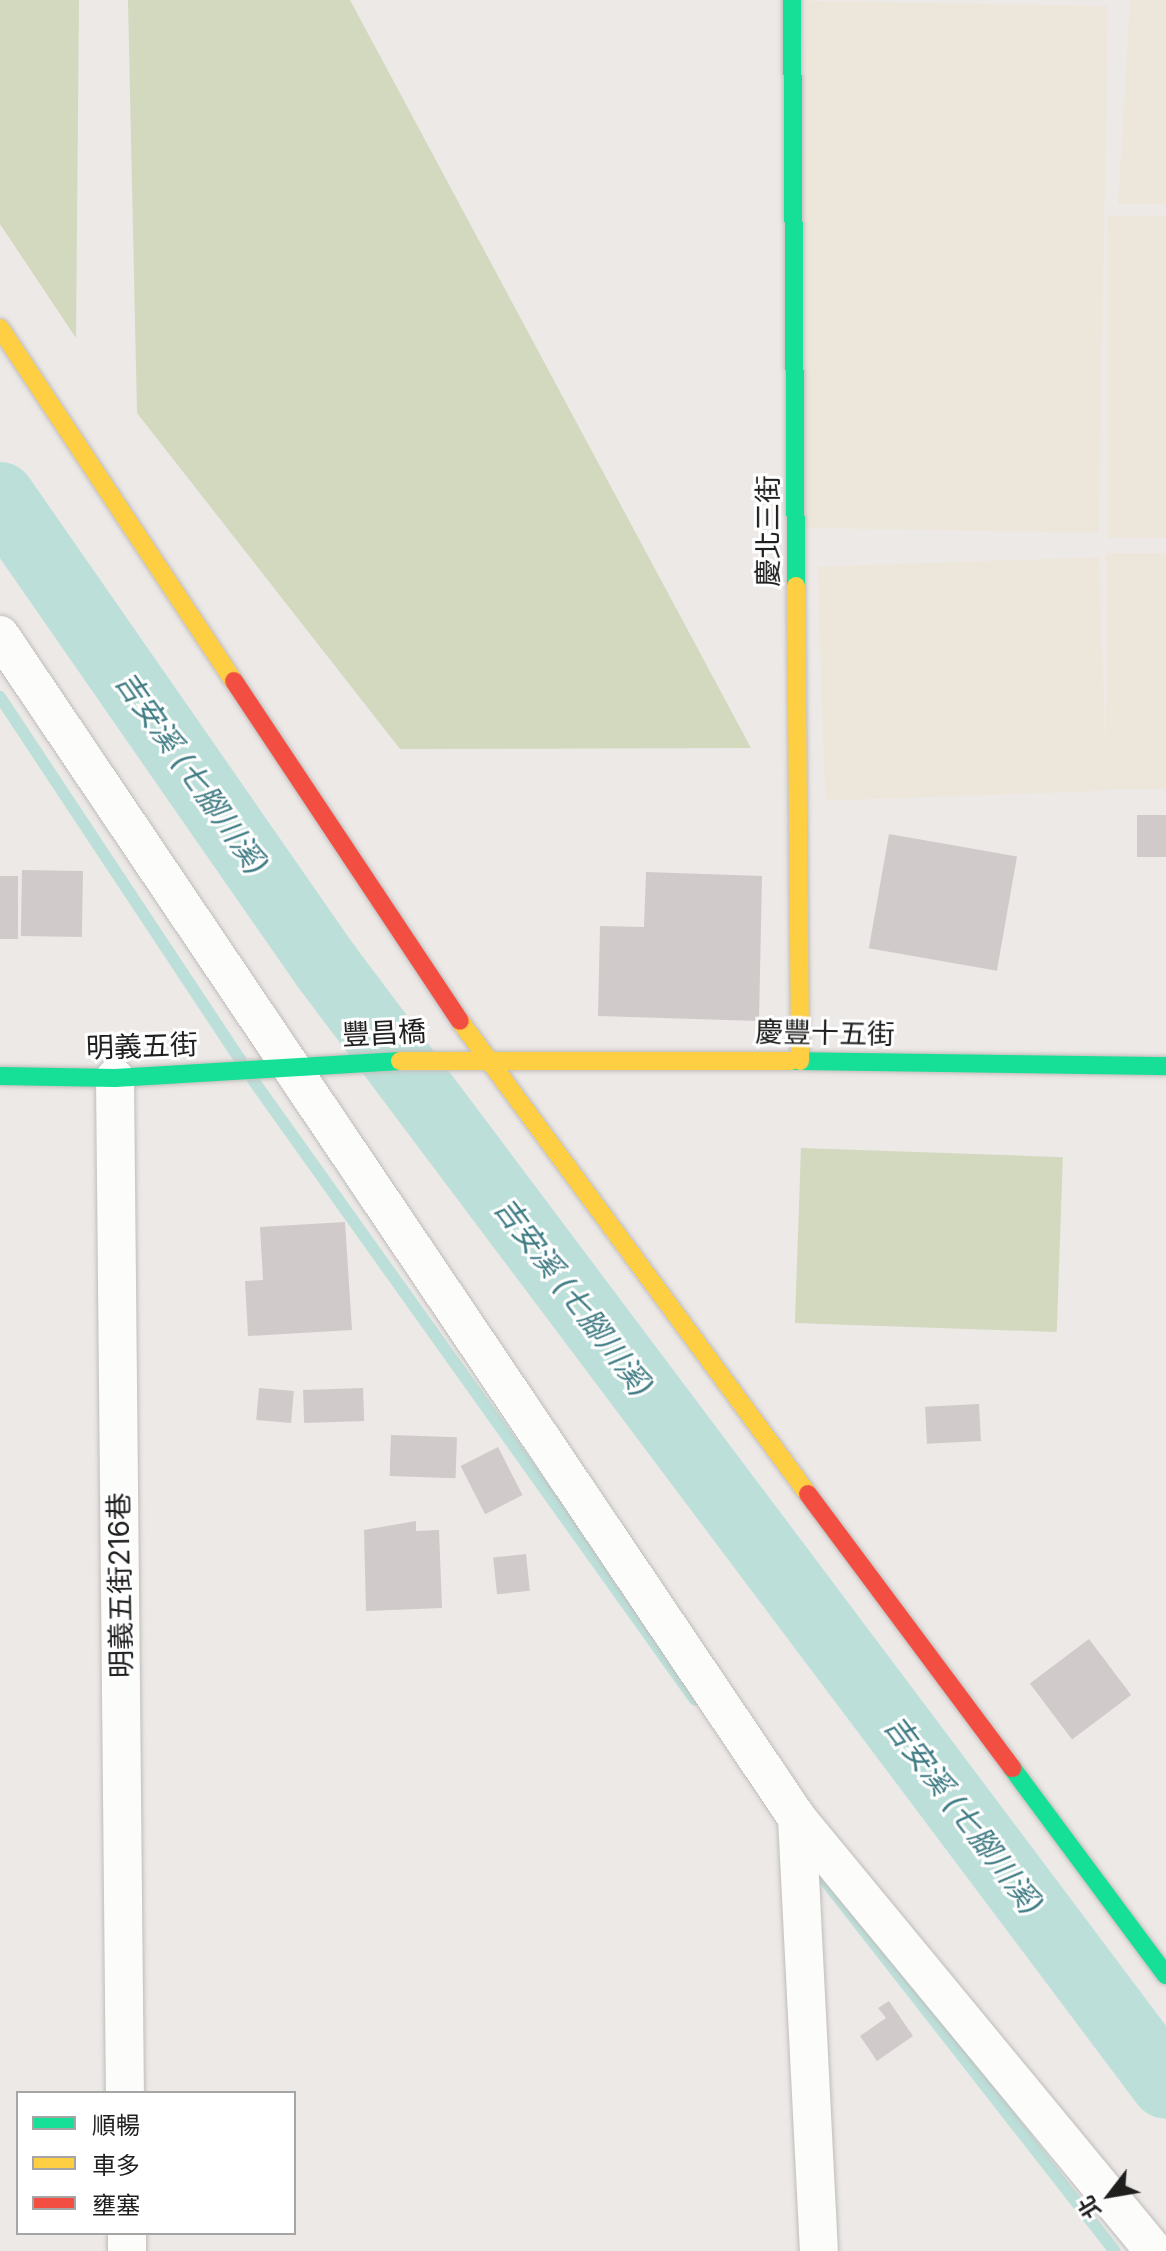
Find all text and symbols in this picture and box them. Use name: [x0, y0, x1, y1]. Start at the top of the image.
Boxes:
street label: 慶北三街: [751, 475, 785, 587]
water label: 吉安溪 (七腳川溪): [108, 664, 276, 882]
street label: 豐昌橋: [341, 1014, 427, 1052]
street label: 慶豐十五街: [755, 1015, 895, 1051]
street label: 明義五街: [85, 1027, 199, 1065]
water label: 吉安溪 (七腳川溪): [487, 1190, 661, 1404]
street label: 明義五街216巷: [102, 1492, 138, 1678]
water label: 吉安溪 (七腳川溪): [877, 1708, 1051, 1922]
legend: [16, 2091, 296, 2235]
text: 順暢: [92, 2111, 140, 2140]
text: 車多: [92, 2151, 140, 2180]
north arrow: [1070, 2155, 1150, 2235]
text: 壅塞: [92, 2191, 140, 2220]
text: 北: [1073, 2191, 1106, 2223]

